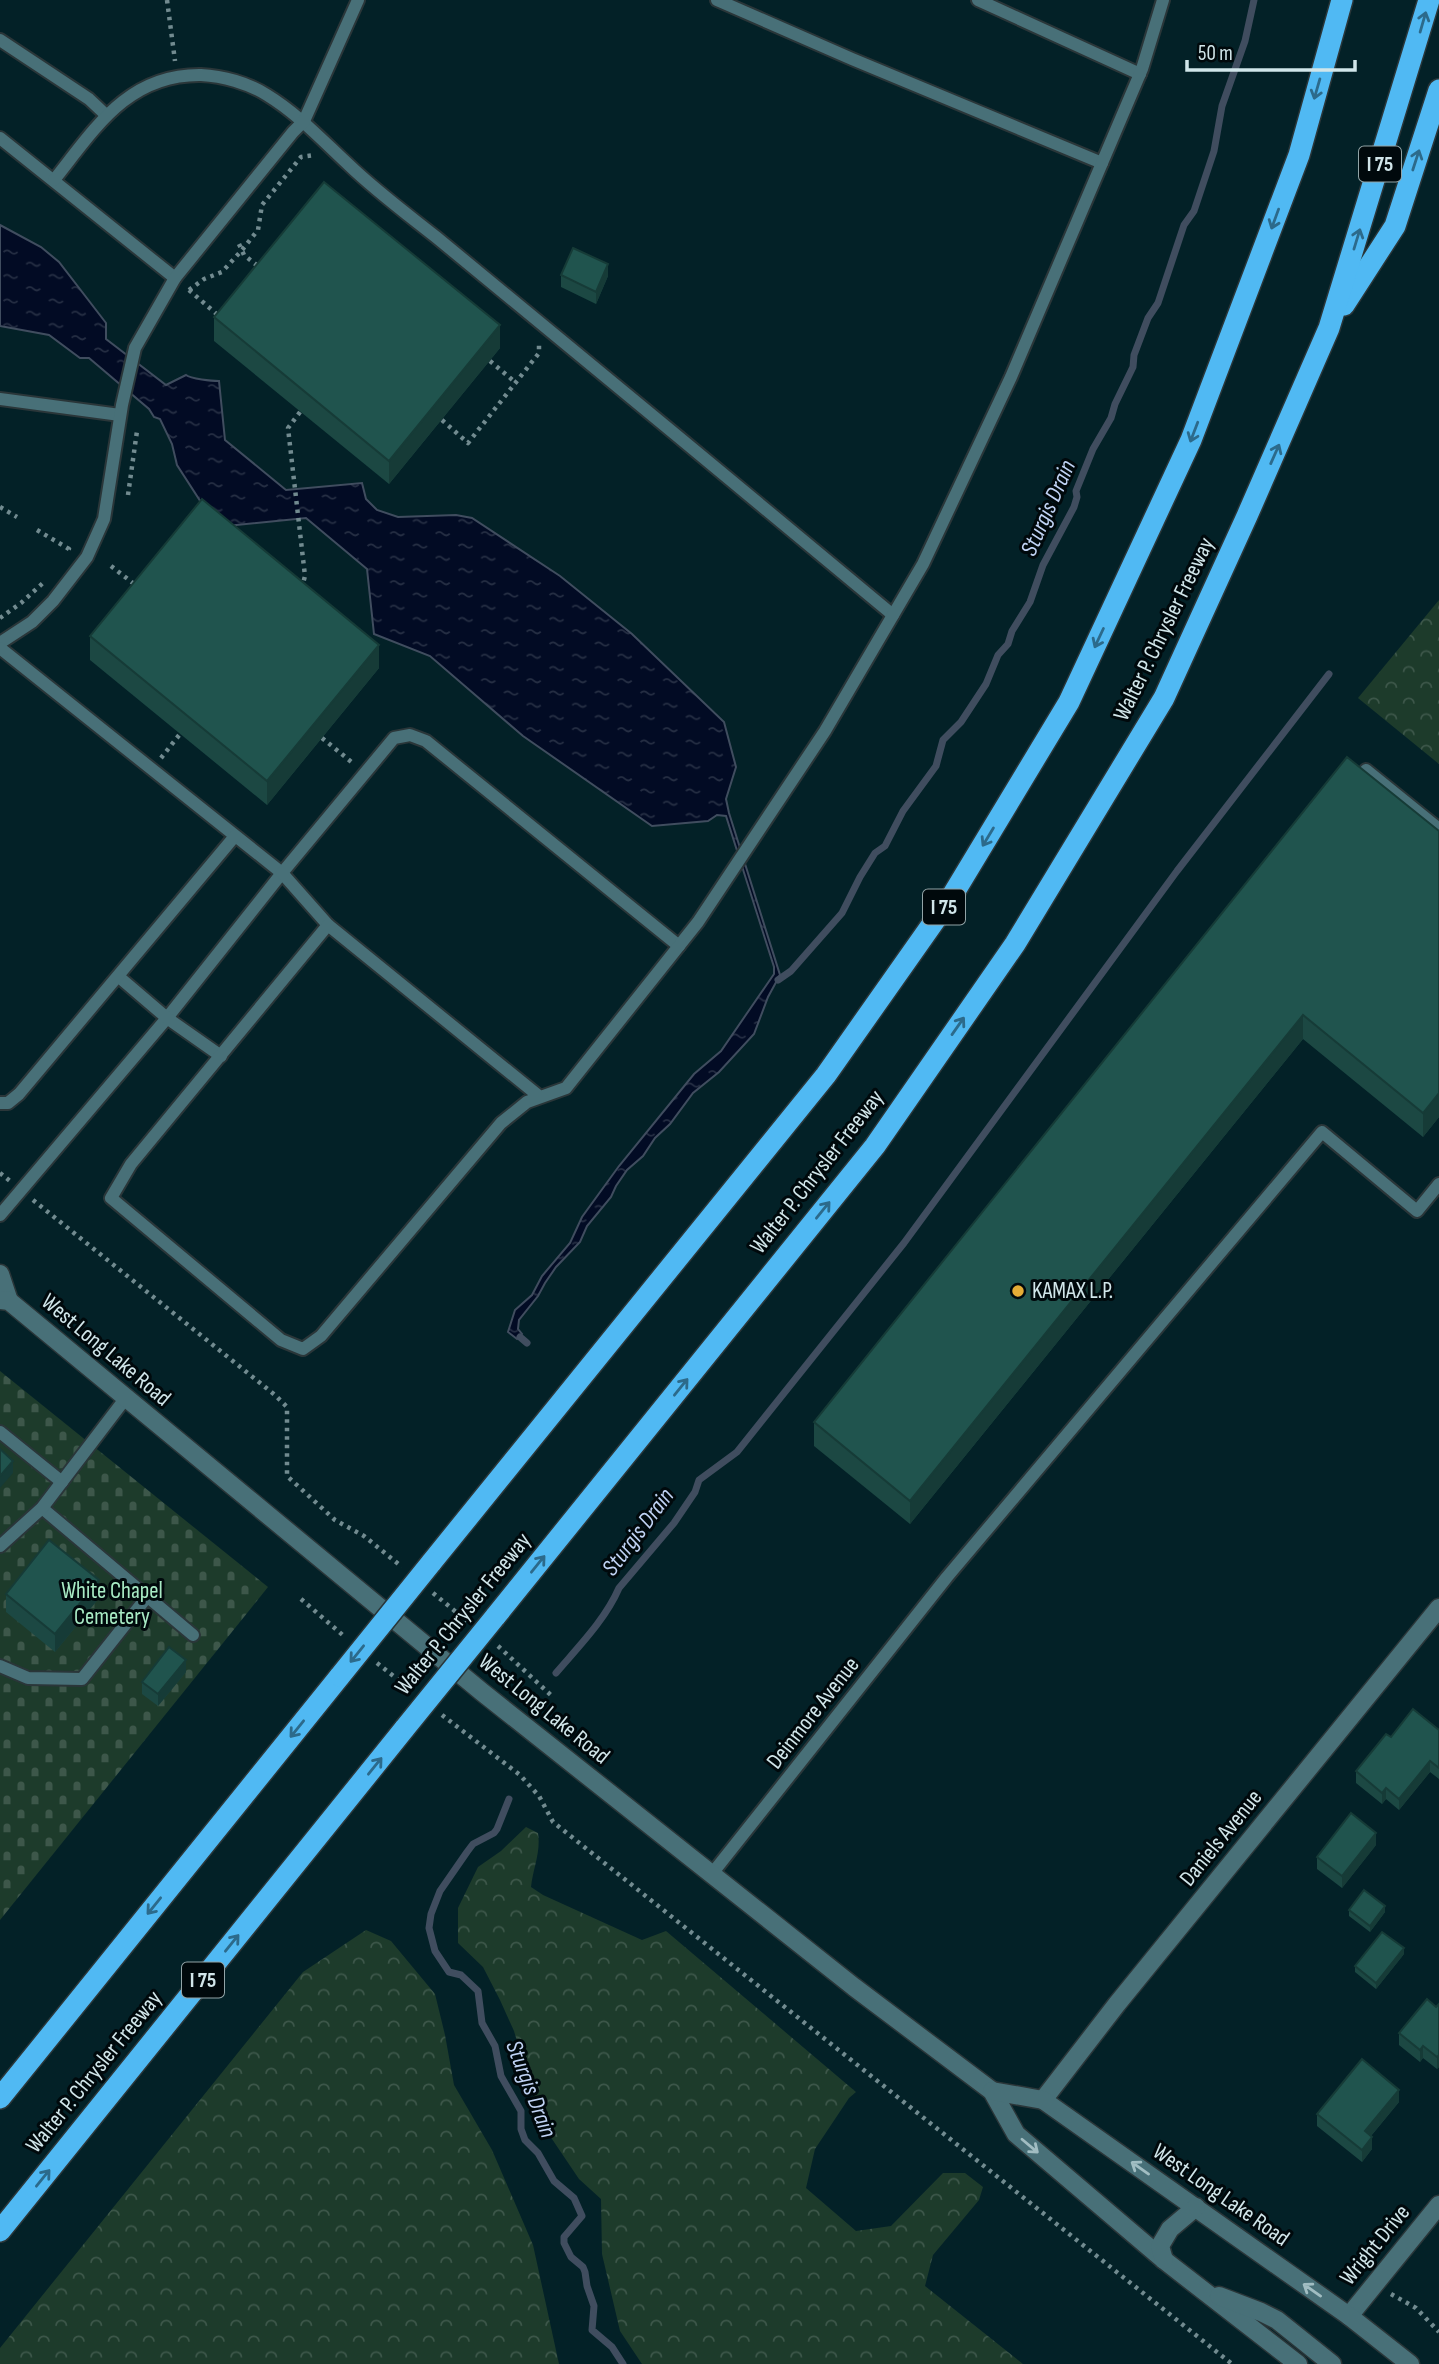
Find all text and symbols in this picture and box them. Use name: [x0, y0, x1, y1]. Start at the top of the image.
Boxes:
one-way arrow: [1417, 11, 1430, 33]
scale bar: [1187, 28, 1355, 72]
text: 50 m: [1198, 41, 1233, 66]
one-way arrow: [1310, 78, 1323, 100]
road number: I 75: [1359, 146, 1401, 182]
one-way arrow: [1411, 149, 1423, 171]
one-way arrow: [1268, 208, 1280, 230]
one-way arrow: [1352, 229, 1364, 251]
one-way arrow: [1187, 420, 1199, 442]
one-way arrow: [1269, 443, 1282, 465]
water label: Sturgis Drain: [1014, 456, 1082, 560]
street label: Walter P. Chrysler Freeway: [1107, 533, 1221, 725]
one-way arrow: [1092, 627, 1105, 649]
one-way arrow: [981, 826, 995, 846]
road number: I 75: [923, 890, 965, 925]
one-way arrow: [951, 1017, 965, 1036]
street label: Walter P. Chrysler Freeway: [744, 1084, 890, 1260]
one-way arrow: [816, 1201, 831, 1219]
place label: KAMAX L.P.: [1032, 1277, 1113, 1305]
marker: KAMAX L.P.: [1010, 1283, 1026, 1299]
street label: West Long Lake Road: [36, 1288, 176, 1412]
one-way arrow: [673, 1378, 688, 1396]
water label: Sturgis Drain: [596, 1483, 680, 1581]
street label: Walter P. Chrysler Freeway: [389, 1527, 537, 1701]
one-way arrow: [530, 1555, 545, 1573]
park label: White Chapel Cemetery: [61, 1577, 163, 1631]
one-way arrow: [350, 1645, 365, 1663]
street label: West Long Lake Road: [473, 1648, 615, 1770]
street label: Deinmore Avenue: [761, 1651, 865, 1775]
one-way arrow: [289, 1720, 305, 1738]
one-way arrow: [367, 1758, 382, 1776]
street label: Daniels Avenue: [1174, 1784, 1268, 1892]
one-way arrow: [146, 1897, 161, 1915]
one-way arrow: [224, 1935, 239, 1953]
road number: I 75: [182, 1962, 224, 1997]
street label: Walter P. Chrysler Freeway: [20, 1985, 168, 2159]
water label: Sturgis Drain: [499, 2036, 563, 2142]
street label: West Long Lake Road: [1147, 2138, 1295, 2252]
one-way arrow: [1021, 2139, 1039, 2154]
one-way arrow: [1131, 2161, 1150, 2175]
one-way arrow: [35, 2169, 51, 2187]
street label: Wright Drive: [1334, 2199, 1416, 2291]
one-way arrow: [1303, 2282, 1322, 2297]

